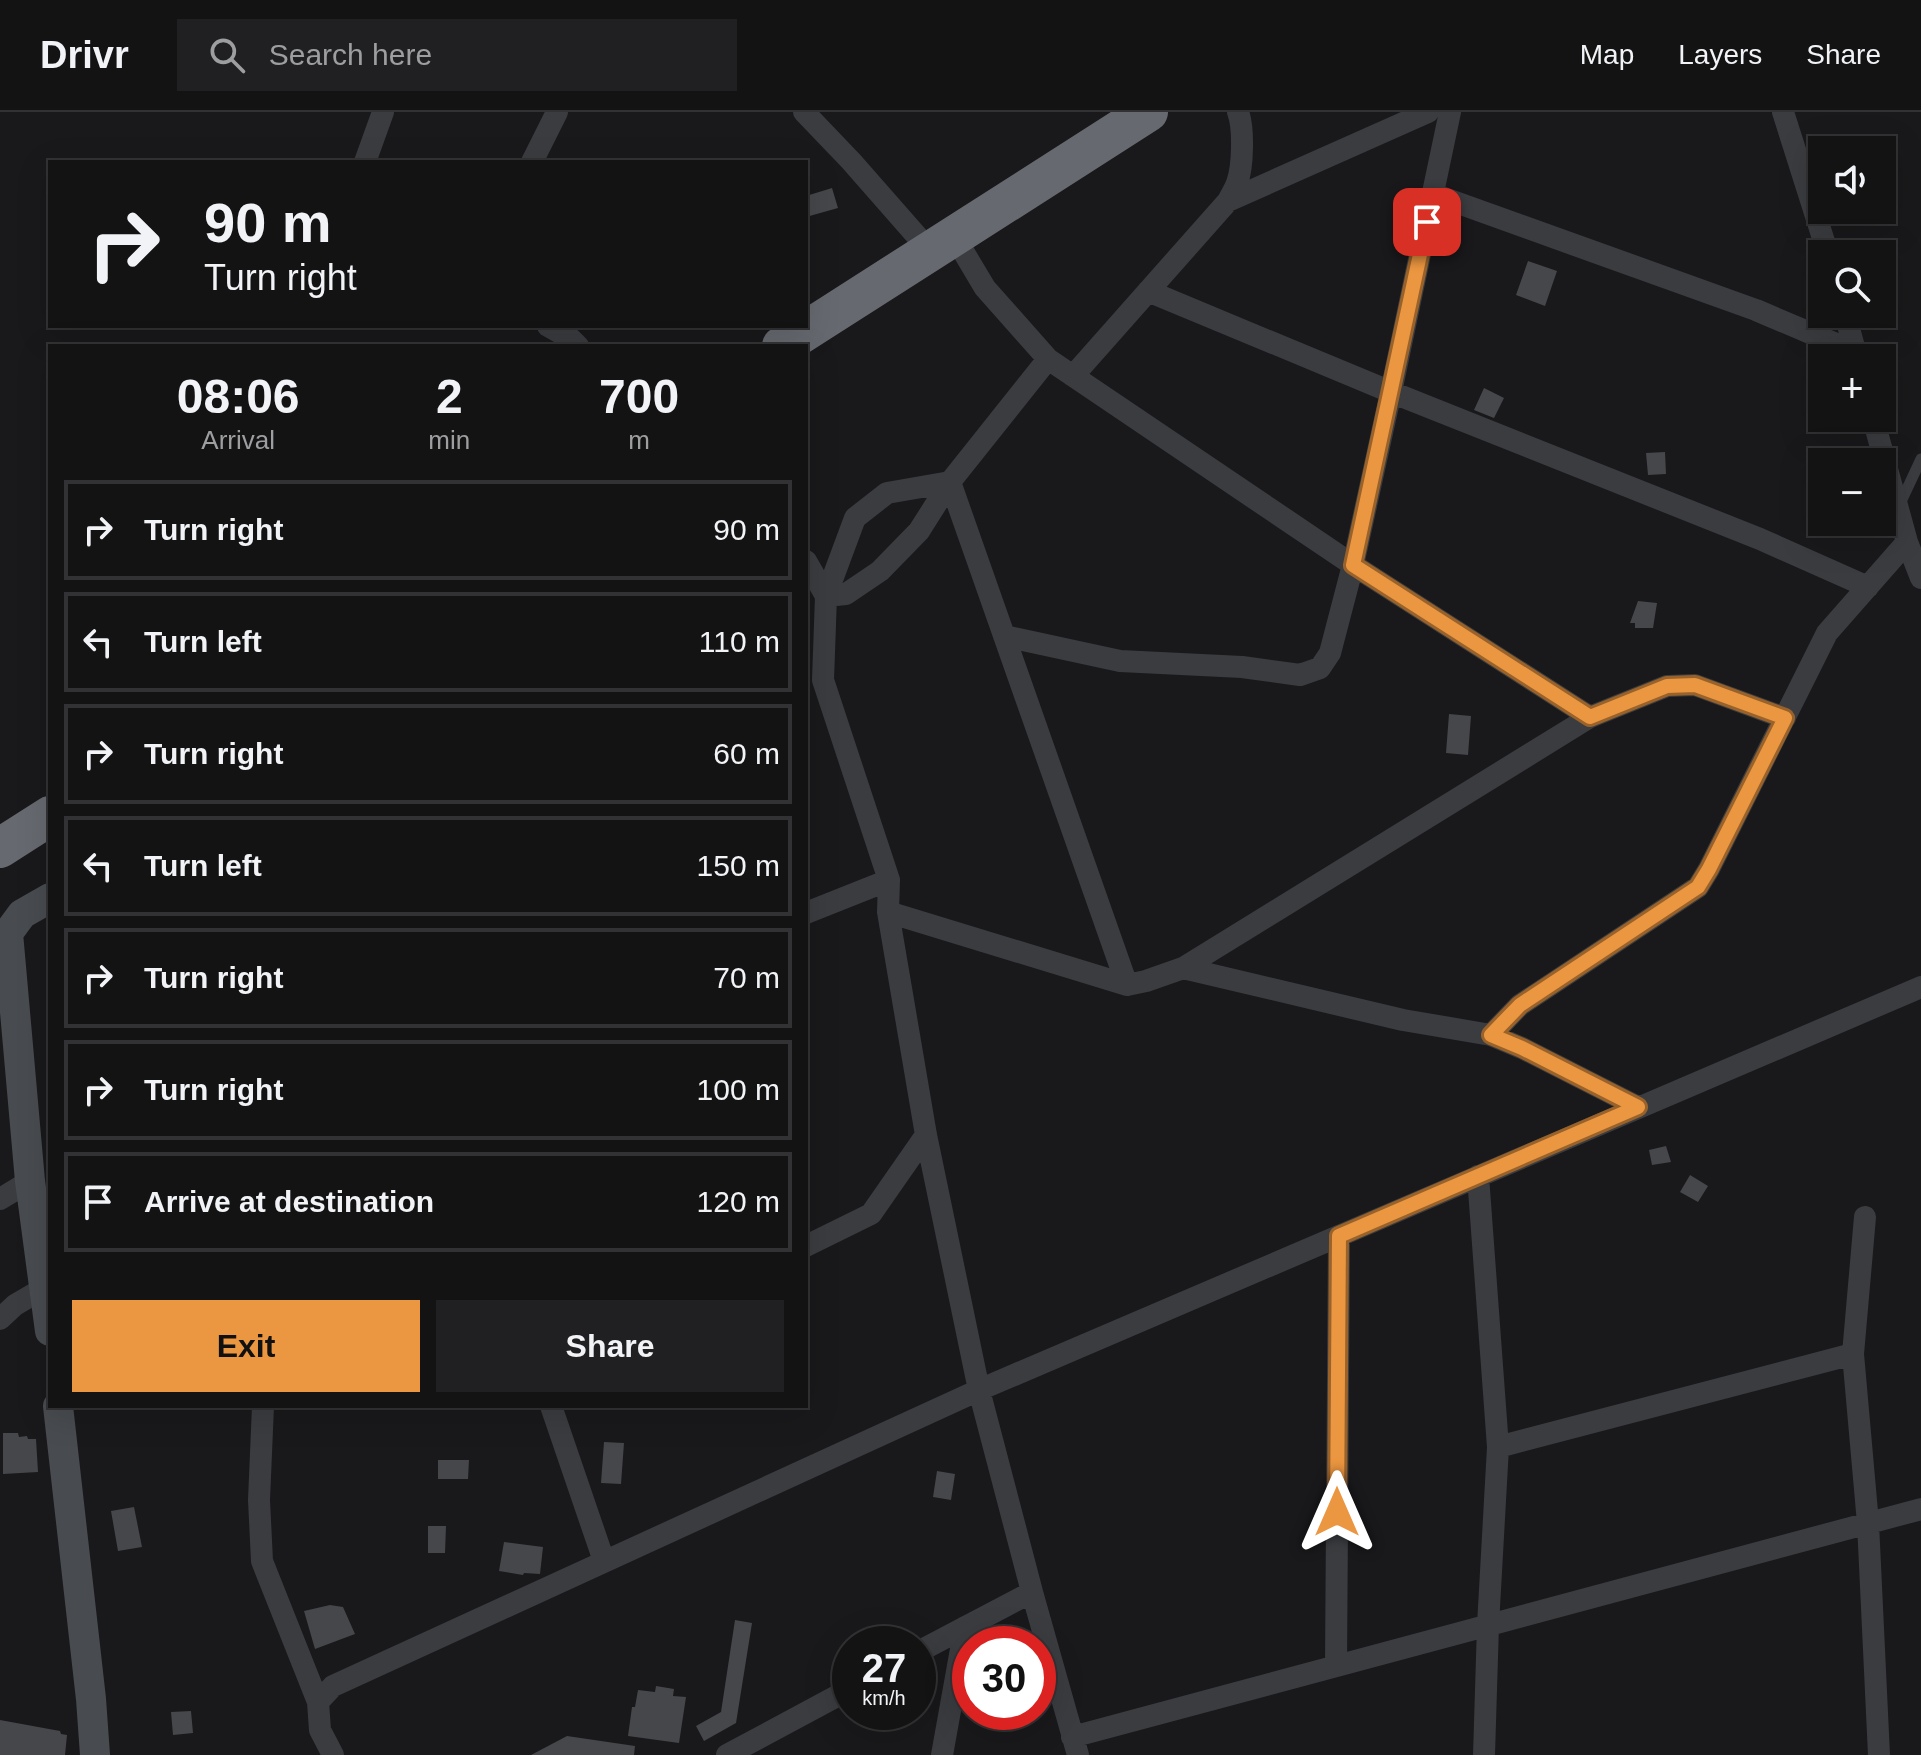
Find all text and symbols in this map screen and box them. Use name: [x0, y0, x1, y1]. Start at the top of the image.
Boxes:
search box: [177, 19, 737, 91]
icon: search: [205, 33, 249, 77]
text: Drivr: [40, 34, 129, 76]
text: Search here: [269, 38, 432, 71]
text: Map: [1580, 39, 1634, 70]
text: Layers: [1678, 39, 1762, 70]
text: Share: [1806, 39, 1881, 70]
map controls: [1808, 136, 1896, 536]
button: sound: [1808, 136, 1896, 224]
pin: [1393, 188, 1461, 256]
text: 90 m: [204, 191, 332, 254]
icon: right: [72, 192, 176, 296]
icon: arrive: [1405, 200, 1449, 244]
button: search: [1808, 240, 1896, 328]
text: Turn right: [204, 257, 357, 298]
button: +: [1808, 344, 1896, 432]
text: 08:06: [177, 370, 300, 423]
text: 2: [436, 370, 463, 423]
text: 700: [599, 370, 679, 423]
text: Arrival: [201, 425, 275, 455]
text: min: [428, 425, 470, 455]
text: m: [628, 425, 650, 455]
button: −: [1808, 448, 1896, 536]
icon: right: [76, 508, 120, 552]
text: Turn right: [144, 513, 283, 546]
text: 90 m: [713, 513, 780, 546]
icon: left: [76, 620, 120, 664]
text: Turn left: [144, 625, 262, 658]
text: 110 m: [699, 625, 780, 658]
icon: right: [76, 732, 120, 776]
text: Turn right: [144, 737, 283, 770]
text: 60 m: [713, 737, 780, 770]
icon: left: [76, 844, 120, 888]
text: Turn left: [144, 849, 262, 882]
text: 150 m: [697, 849, 780, 882]
icon: right: [76, 956, 120, 1000]
text: Turn right: [144, 961, 283, 994]
text: 70 m: [713, 961, 780, 994]
icon: right: [76, 1068, 120, 1112]
text: Turn right: [144, 1073, 283, 1106]
text: 100 m: [697, 1073, 780, 1106]
icon: arrive: [76, 1180, 120, 1224]
text: Arrive at destination: [144, 1185, 434, 1218]
text: 120 m: [697, 1185, 780, 1218]
button: Exit: [72, 1300, 420, 1392]
button: Share: [436, 1300, 784, 1392]
position arrow: [1295, 1470, 1379, 1554]
speed limit sign: 30: [952, 1626, 1056, 1730]
text: 27: [862, 1646, 906, 1690]
text: km/h: [862, 1687, 906, 1709]

